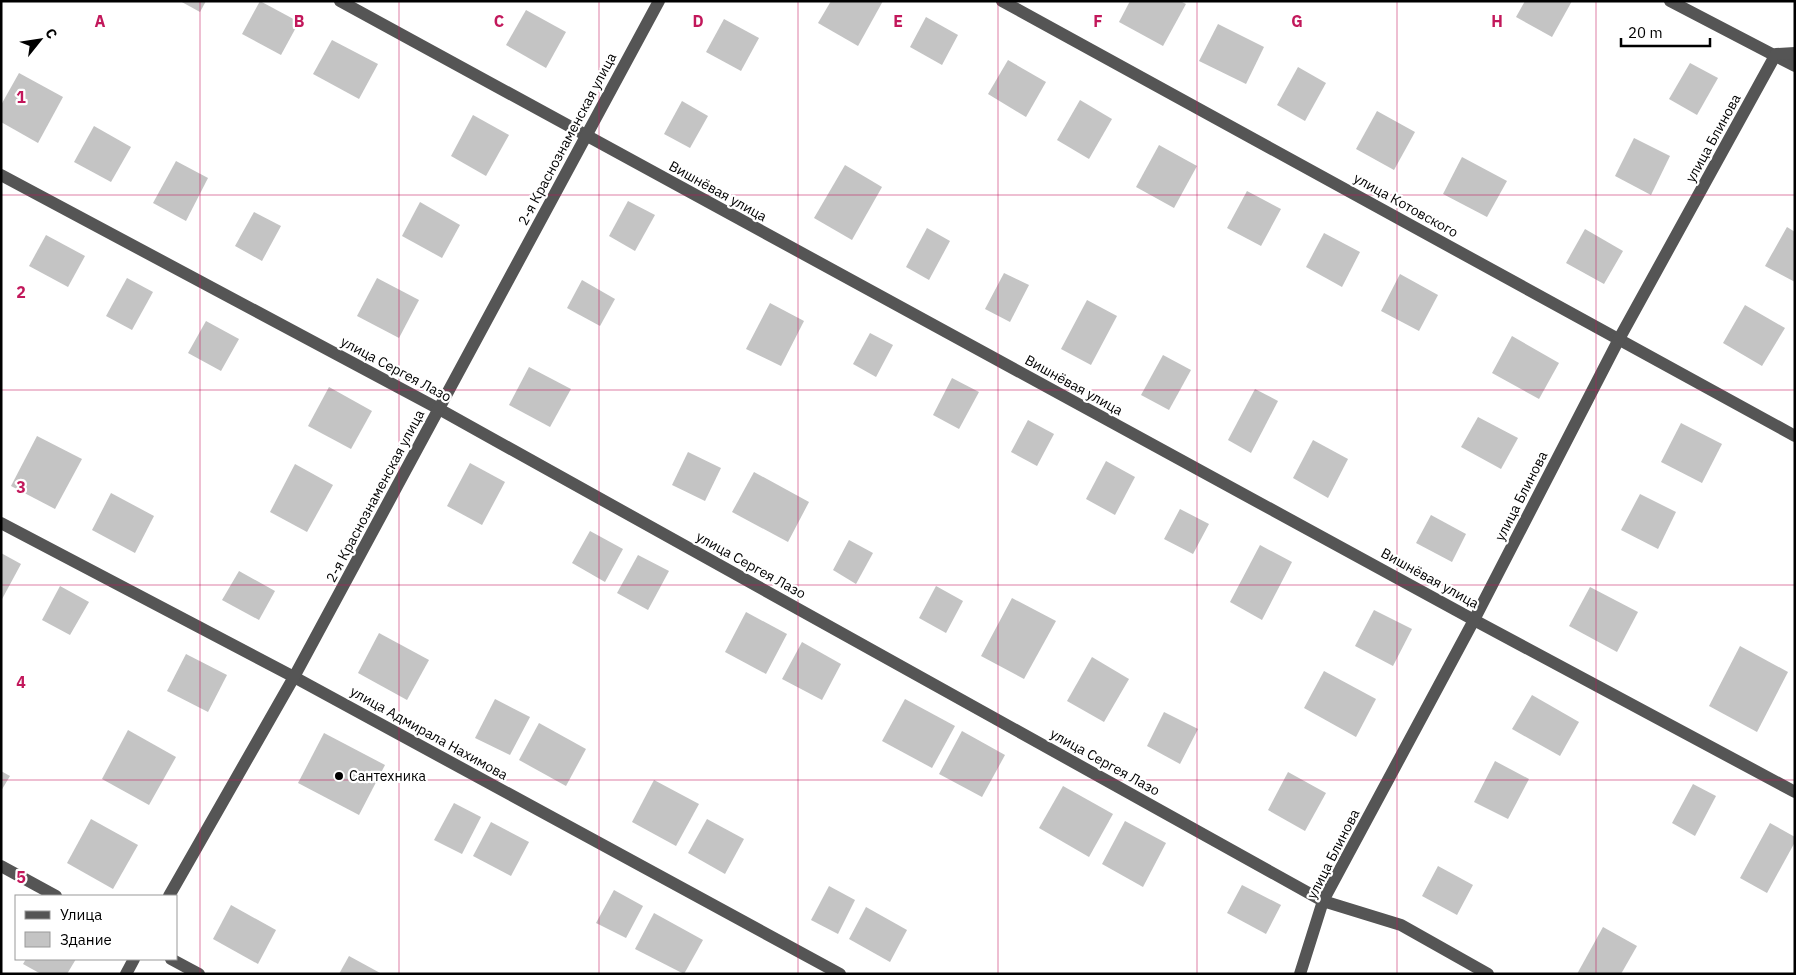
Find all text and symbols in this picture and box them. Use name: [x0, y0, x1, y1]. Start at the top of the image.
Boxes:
text: A: [95, 11, 106, 31]
text: B: [294, 11, 305, 31]
text: C: [494, 11, 504, 31]
text: D: [692, 11, 704, 31]
text: E: [893, 11, 903, 31]
text: F: [1093, 11, 1103, 31]
text: G: [1291, 11, 1303, 31]
text: H: [1491, 11, 1503, 31]
north arrow: [15, 15, 65, 65]
scale bar: [1621, 15, 1710, 47]
text: 20 m: [1628, 23, 1663, 42]
text: С: [41, 25, 61, 42]
street label: 2-я Краснознаменская улица: [514, 49, 620, 228]
text: 1: [16, 87, 26, 107]
street label: улица Блинова: [1681, 90, 1745, 185]
street label: Вишнёвая улица: [666, 157, 771, 226]
street label: улица Котовского: [1351, 169, 1462, 241]
text: 2: [16, 282, 26, 302]
street label: улица Сергея Лазо: [338, 332, 455, 406]
street label: Вишнёвая улица: [1022, 351, 1127, 420]
street label: 2-я Краснознаменская улица: [322, 406, 428, 585]
street label: улица Блинова: [1491, 448, 1552, 544]
text: 3: [16, 477, 26, 497]
street label: улица Сергея Лазо: [693, 527, 809, 603]
street label: Вишнёвая улица: [1378, 544, 1483, 613]
text: 4: [16, 672, 26, 692]
street label: улица Адмирала Нахимова: [347, 682, 512, 784]
street label: улица Сергея Лазо: [1047, 724, 1163, 800]
place label: Сантехника: [349, 767, 426, 785]
marker: Сантехника: [333, 770, 345, 782]
street label: улица Блинова: [1303, 806, 1364, 902]
text: 5: [16, 867, 26, 887]
legend: [15, 895, 178, 960]
text: Улица: [60, 905, 102, 924]
text: Здание: [60, 930, 112, 949]

